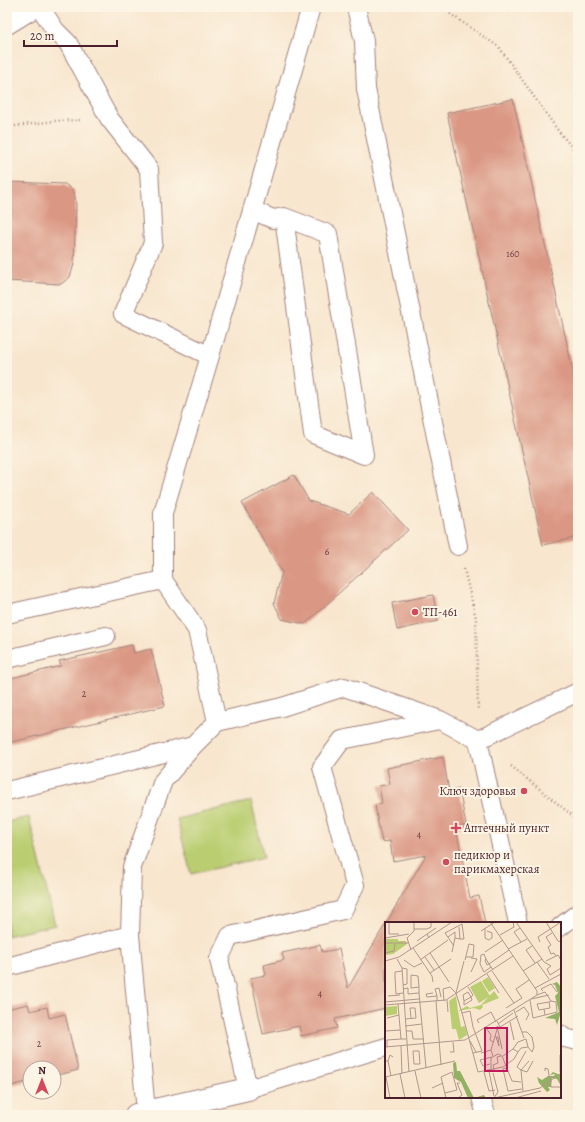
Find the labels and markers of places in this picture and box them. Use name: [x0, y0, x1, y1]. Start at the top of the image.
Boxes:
place label: ТП-461: [423, 604, 457, 620]
marker: ТП-461: [410, 607, 420, 617]
place label: Ключ здоровья: [439, 783, 516, 799]
marker: Ключ здоровья: [519, 786, 529, 796]
place label: Аптечный пункт: [463, 820, 550, 836]
marker: Аптечный пункт: [451, 823, 461, 833]
place label: педикюр и парикмахерская: [454, 847, 540, 877]
marker: педикюр и парикмахерская: [441, 857, 451, 867]

